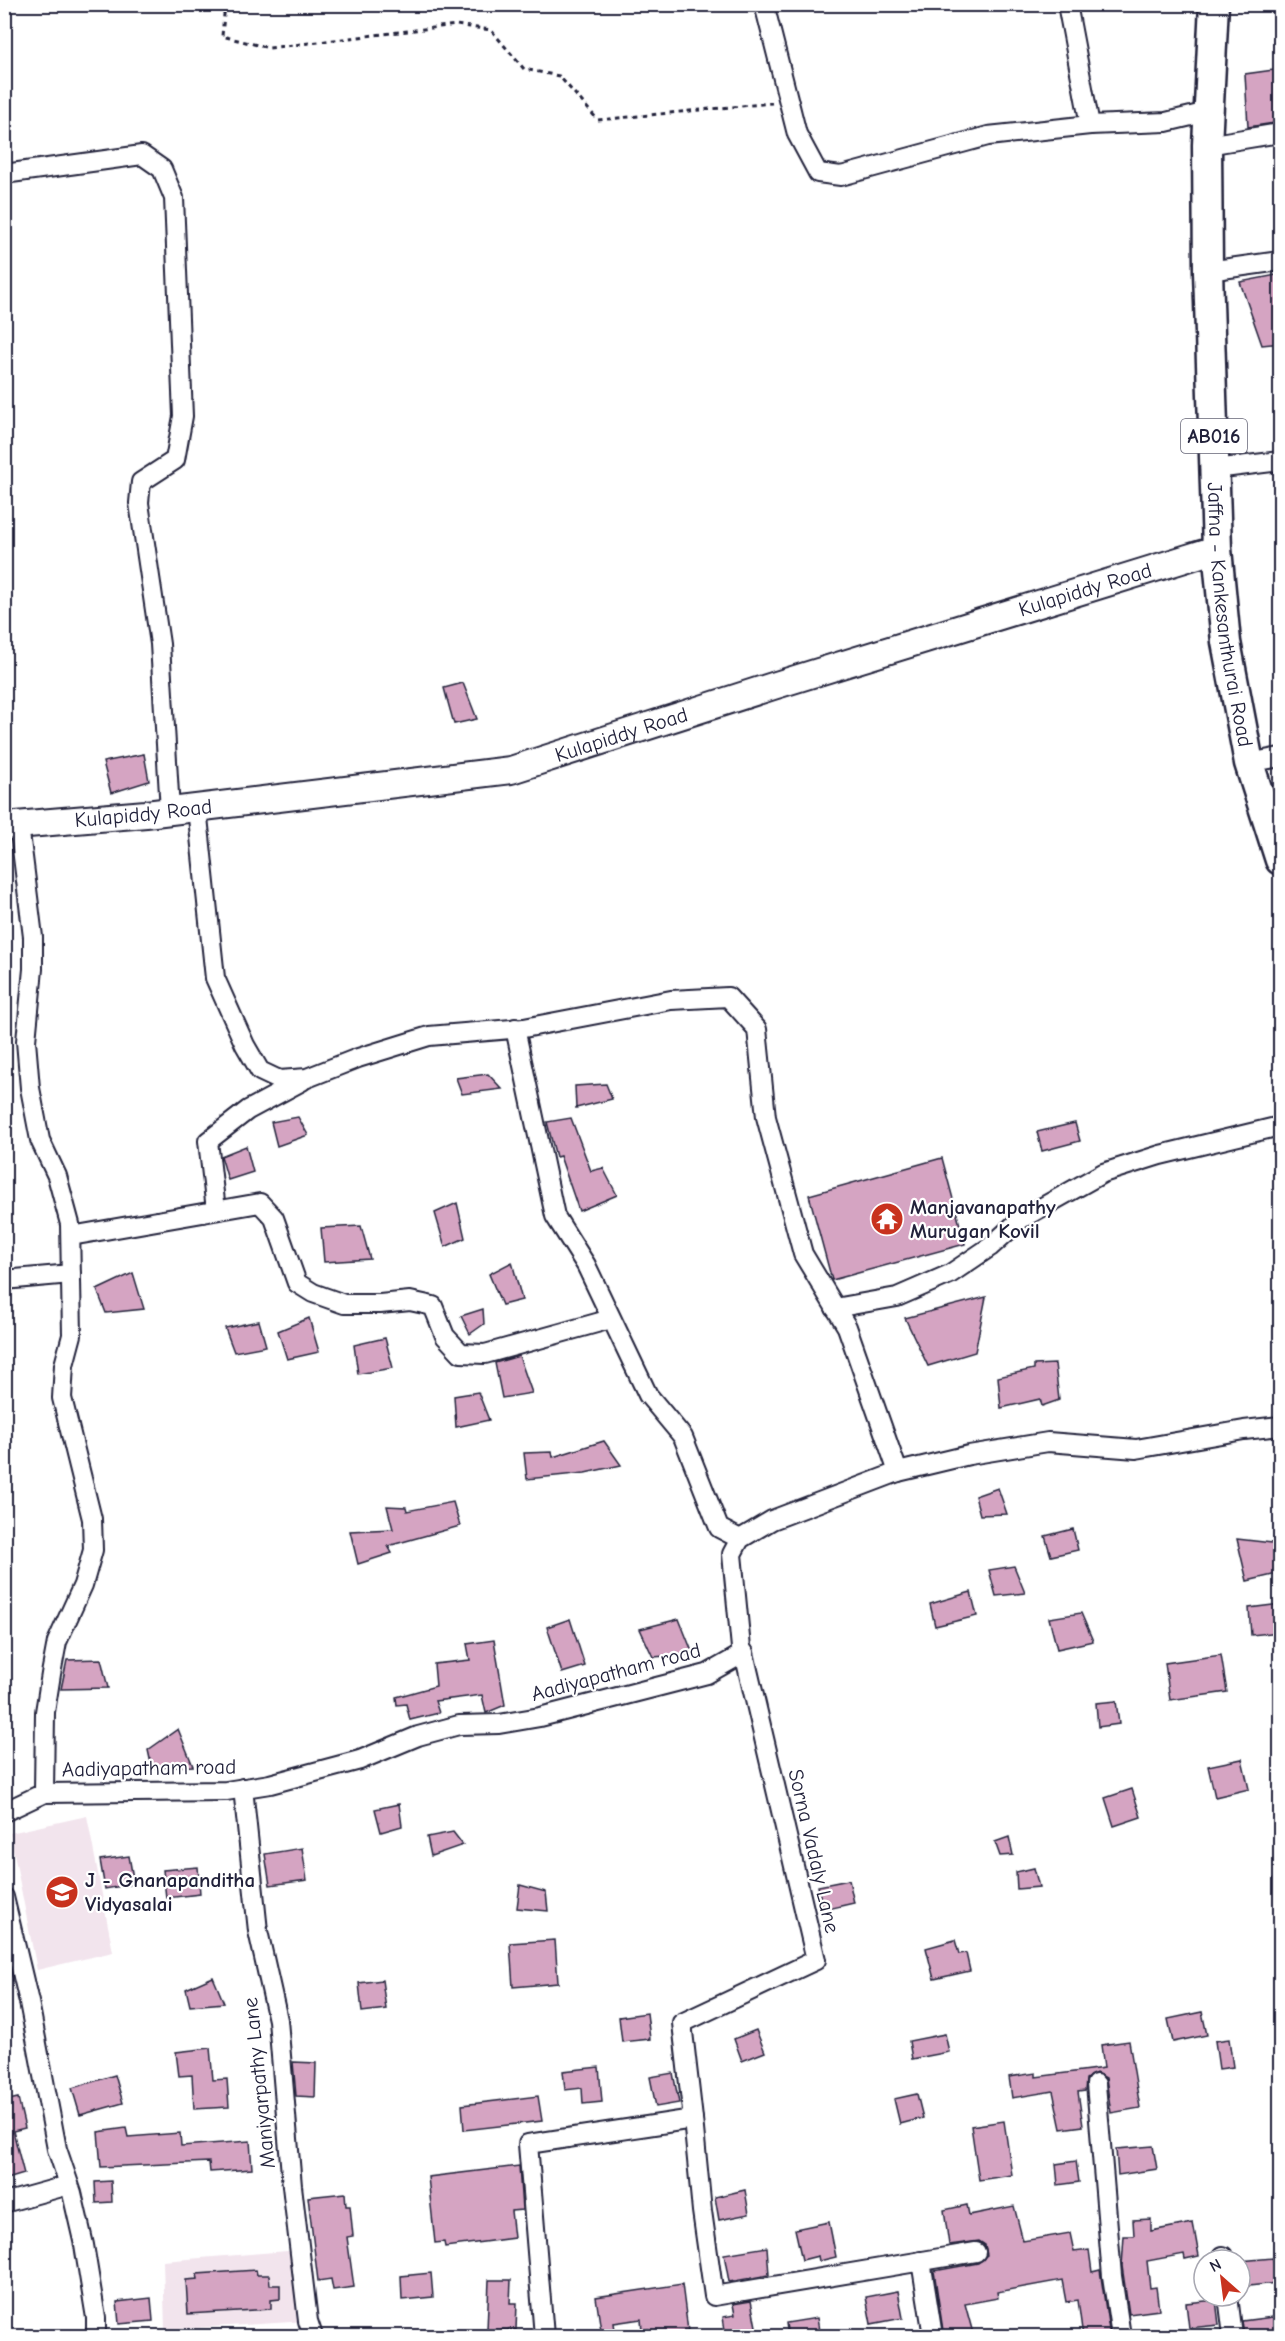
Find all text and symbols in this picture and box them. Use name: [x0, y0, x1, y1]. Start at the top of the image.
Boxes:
road number: AB016: [1181, 419, 1247, 453]
street label: Jaffna - Kankesanthurai Road: [1203, 482, 1258, 749]
street label: Kulapiddy Road: [1016, 558, 1155, 621]
street label: Kulapiddy Road: [552, 702, 691, 767]
street label: Kulapiddy Road: [74, 794, 213, 832]
place label: Manjavanapathy Murugan Kovil: [910, 1195, 1056, 1243]
temple icon: Manjavanapathy Murugan Kovil: [869, 1201, 905, 1237]
street label: Aadiyapatham road: [529, 1638, 703, 1706]
street label: Aadiyapatham road: [62, 1754, 236, 1782]
street label: Sorna Vadaly Lane: [783, 1767, 845, 1935]
place label: J - Gnanapanditha Vidyasalai: [85, 1868, 255, 1916]
school or university icon: J - Gnanapanditha Vidyasalai: [44, 1874, 80, 1910]
street label: Maniyarpathy Lane: [238, 1996, 280, 2170]
north arrow: [1192, 2248, 1252, 2308]
text: N: [1207, 2255, 1224, 2276]

